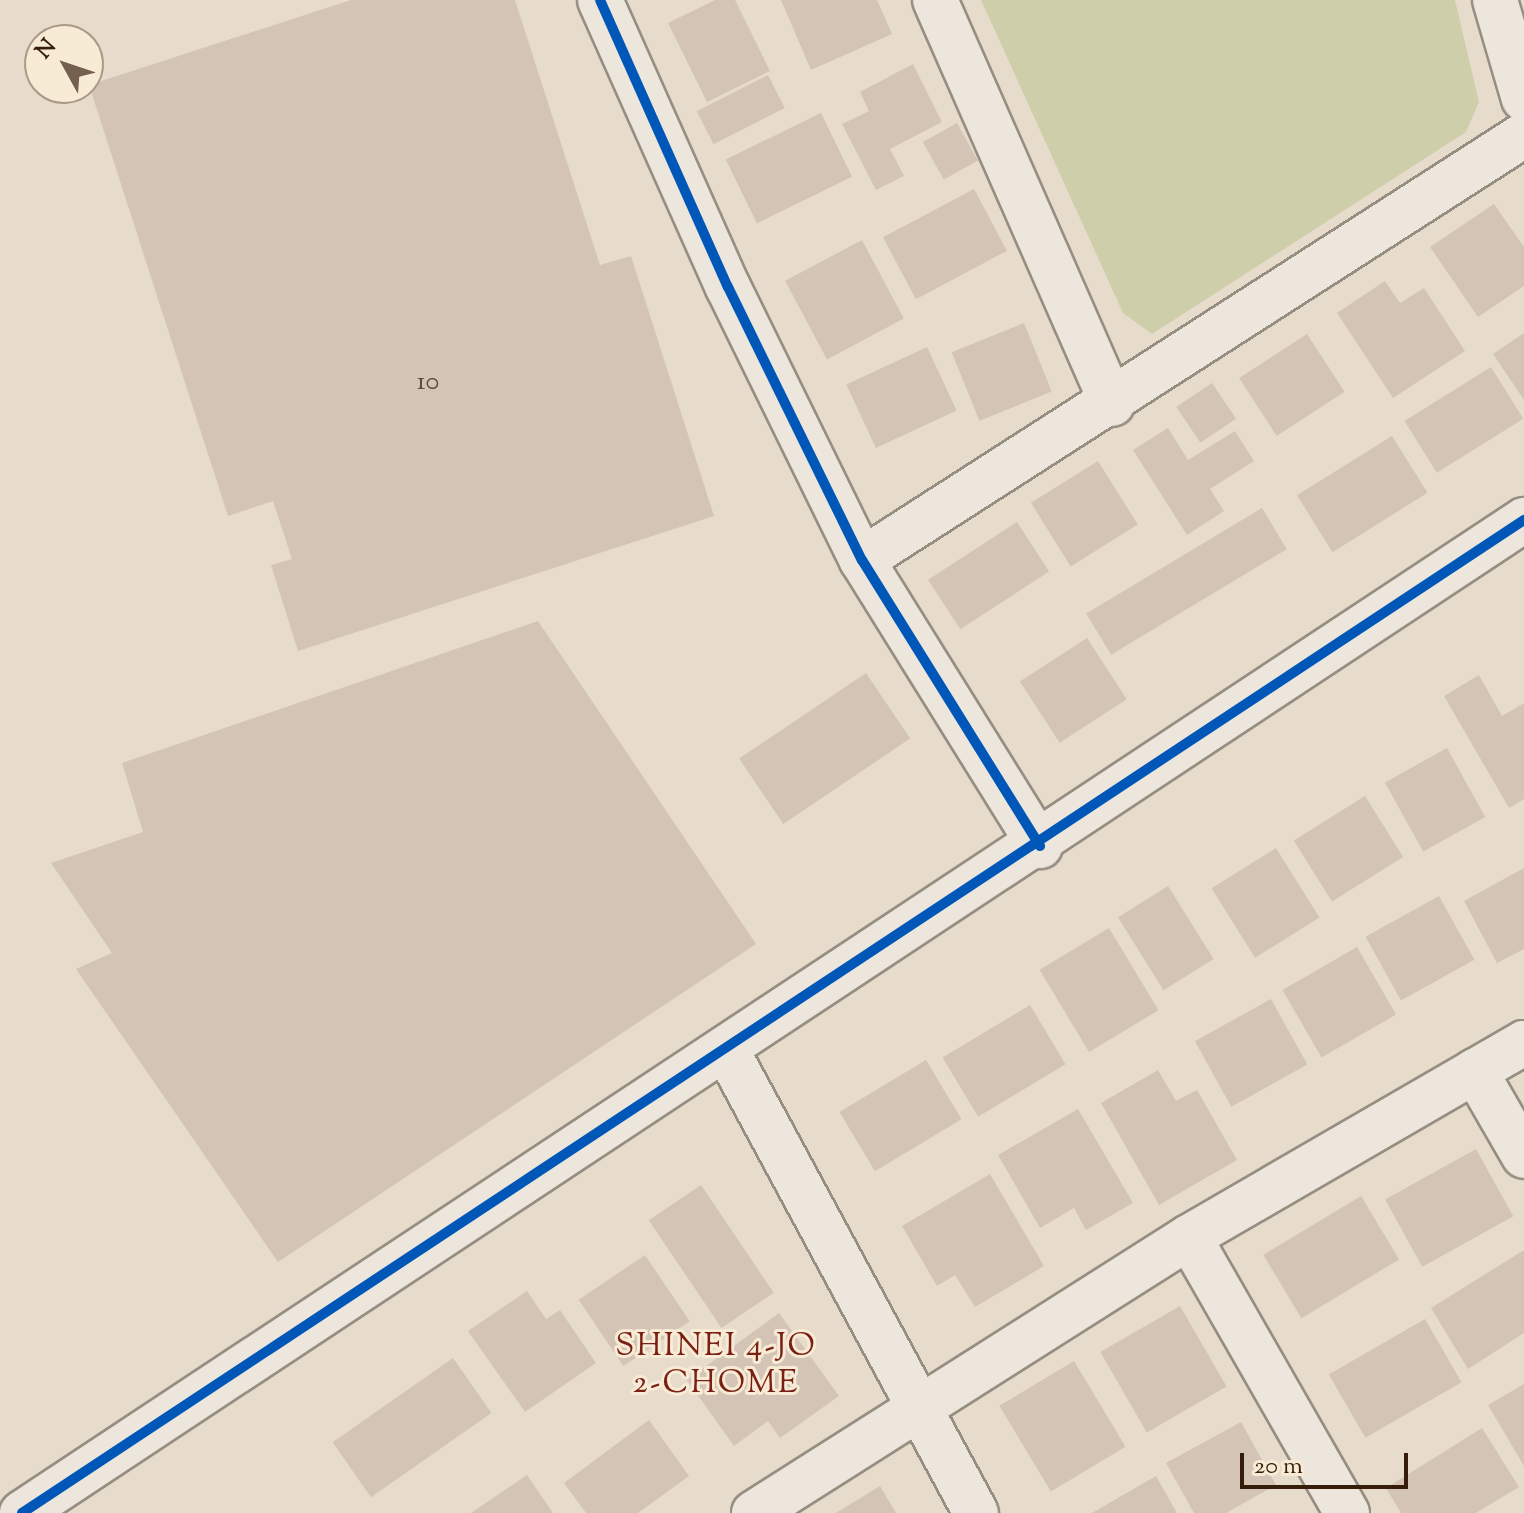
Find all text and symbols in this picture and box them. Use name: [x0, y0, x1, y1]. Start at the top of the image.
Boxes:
north arrow: [24, 24, 104, 104]
text: N: [29, 33, 65, 67]
house number: 10: [417, 367, 439, 399]
district label: SHINEI 4-JO 2-CHOME: [615, 1329, 817, 1404]
scale bar: [1244, 1437, 1412, 1487]
text: 20 m: [1254, 1450, 1303, 1484]

